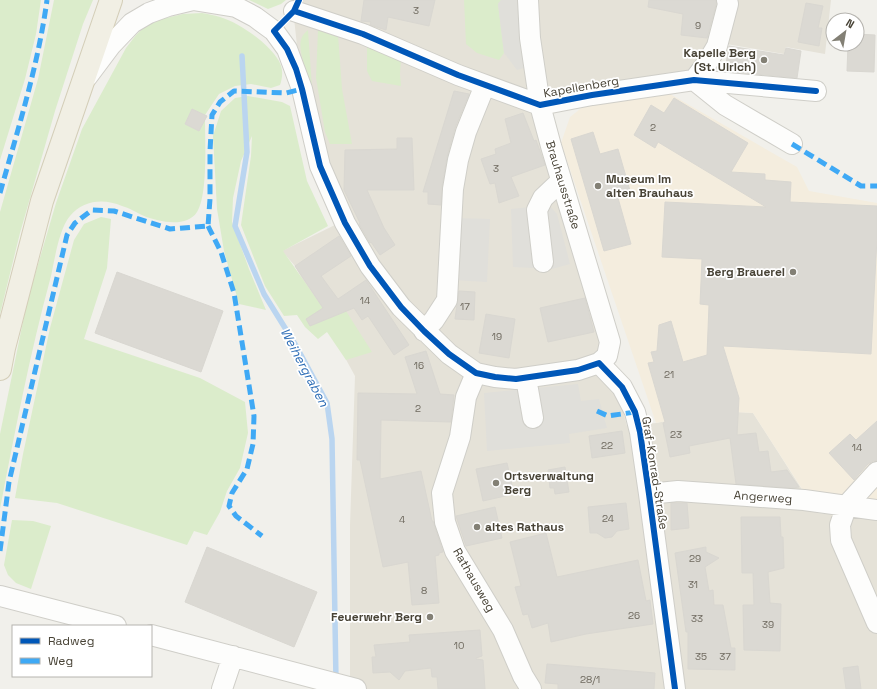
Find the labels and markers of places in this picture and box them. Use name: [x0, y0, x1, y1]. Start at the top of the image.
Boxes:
place label: Kapelle Berg (St. Ulrich): [684, 45, 756, 75]
marker: Kapelle Berg (St. Ulrich): [759, 55, 769, 65]
place label: Museum im alten Brauhaus: [606, 171, 693, 201]
marker: Museum im alten Brauhaus: [593, 181, 603, 191]
place label: Berg Brauerei: [707, 264, 785, 280]
marker: Berg Brauerei: [788, 267, 798, 277]
place label: Ortsverwaltung Berg: [504, 468, 594, 498]
marker: Ortsverwaltung Berg: [491, 478, 501, 488]
place label: altes Rathaus: [485, 519, 564, 535]
marker: altes Rathaus: [472, 522, 482, 532]
place label: Feuerwehr Berg: [331, 609, 422, 625]
marker: Feuerwehr Berg: [425, 612, 435, 622]

